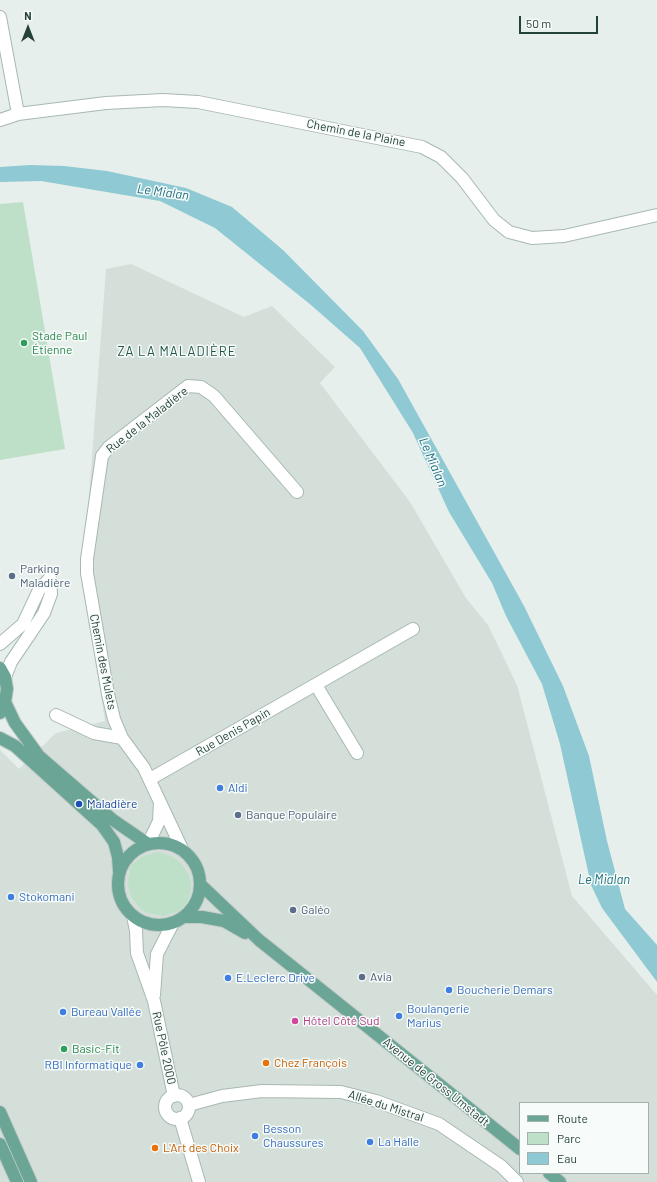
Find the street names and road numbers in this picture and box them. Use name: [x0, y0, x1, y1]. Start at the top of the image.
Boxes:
street label: Chemin de la Plaine: [305, 116, 407, 150]
street label: Rue de la Maladière: [103, 384, 191, 456]
street label: Chemin des Mulets: [87, 613, 119, 711]
street label: Rue Denis Papin: [193, 705, 273, 759]
street label: Rue Pôle 2000: [149, 1010, 179, 1086]
street label: Avenue de Gross Umstadt: [380, 1035, 492, 1129]
street label: Allée du Mistral: [347, 1087, 425, 1125]

